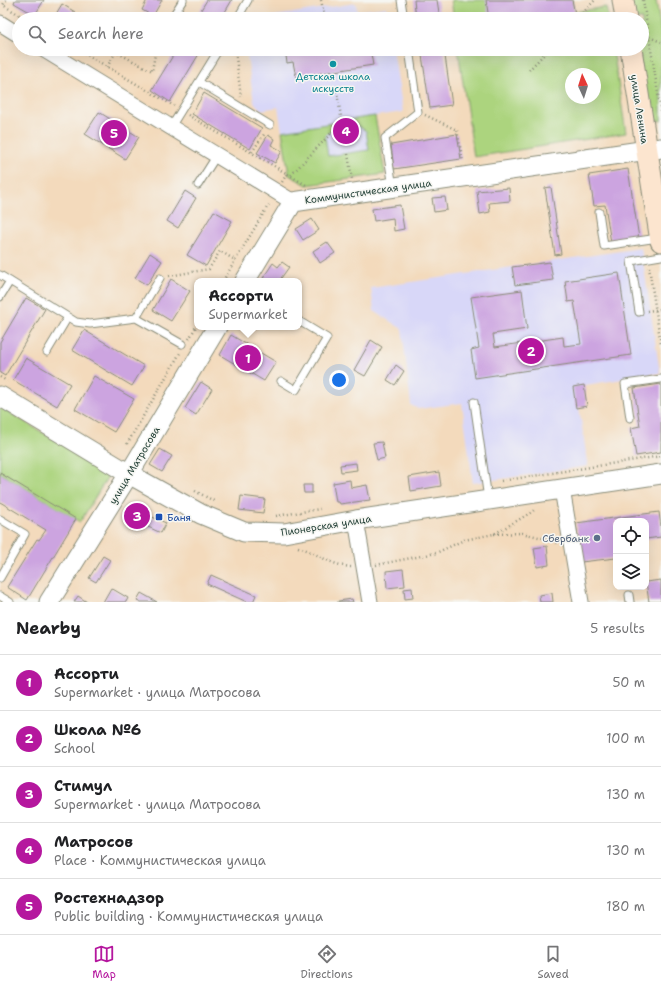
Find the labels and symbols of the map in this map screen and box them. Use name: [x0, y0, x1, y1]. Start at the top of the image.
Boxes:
marker: Детская школа искусств: [328, 59, 338, 69]
north arrow: [565, 68, 601, 104]
place label: Детская школа искусств: [296, 70, 371, 95]
street label: улица Ленина: [628, 73, 652, 146]
pin: 4: [333, 116, 359, 146]
pin: 5: [101, 118, 127, 148]
street label: Коммунистическая улица: [304, 176, 433, 207]
pin: 2: [518, 336, 544, 366]
pin: 1: [235, 343, 261, 373]
your location: [329, 370, 349, 390]
street label: улица Матросова: [106, 423, 163, 506]
pin: 3: [124, 501, 150, 531]
place label: Баня: [167, 511, 191, 524]
marker: Баня: [154, 512, 164, 522]
street label: Пионерская улица: [280, 512, 373, 539]
place label: Сбербанк: [542, 532, 590, 545]
marker: Сбербанк: [592, 533, 602, 543]

